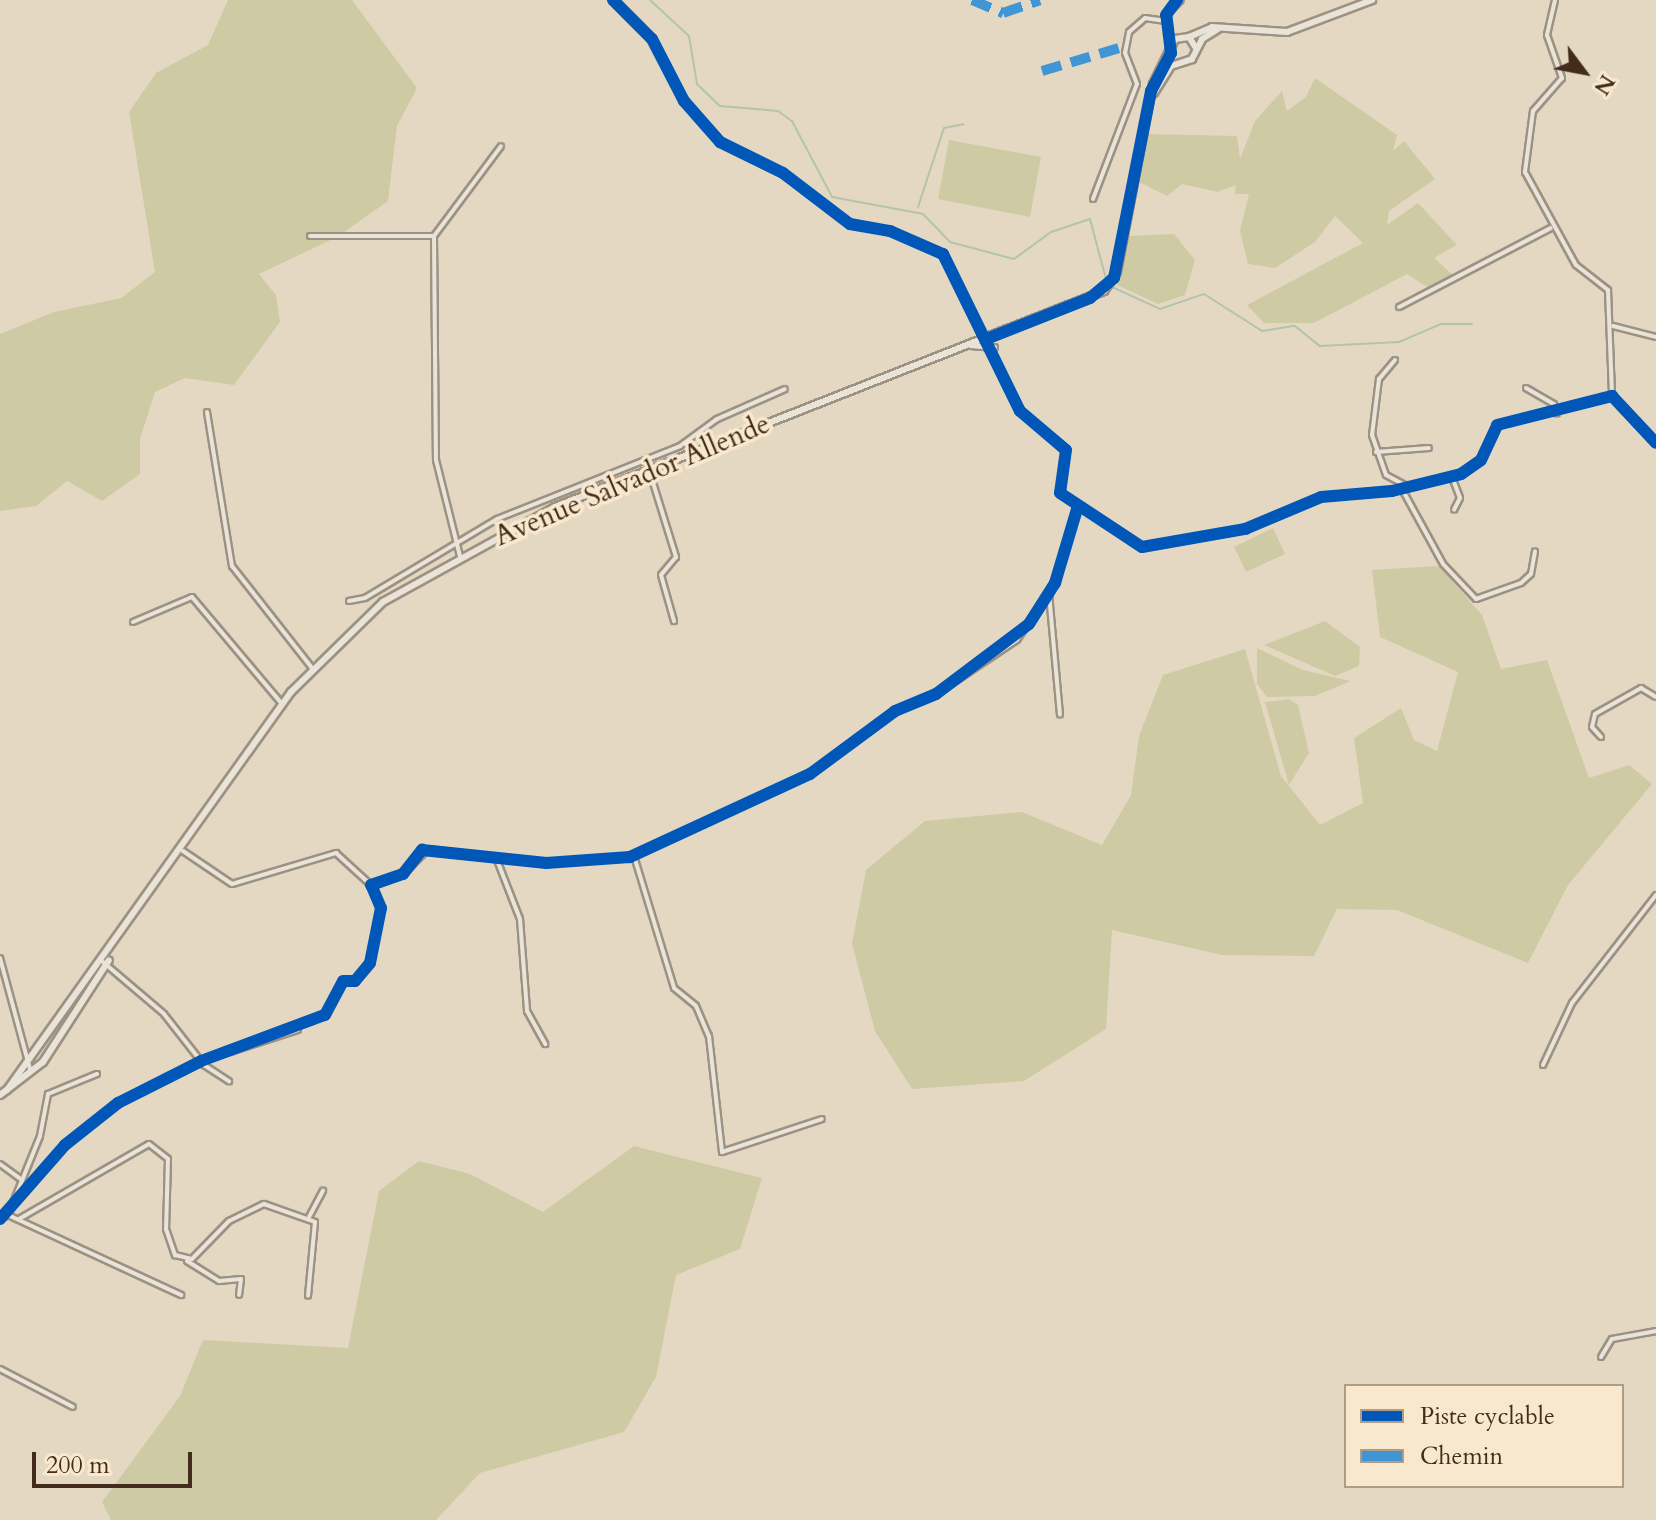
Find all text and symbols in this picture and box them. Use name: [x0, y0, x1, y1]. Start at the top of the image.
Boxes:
north arrow: [1544, 32, 1624, 112]
text: N: [1587, 69, 1622, 101]
street label: Avenue Salvador Allende: [489, 407, 775, 553]
legend: [1344, 1384, 1624, 1488]
text: Piste cyclable: [1420, 1400, 1555, 1433]
scale bar: [36, 1436, 196, 1486]
text: Chemin: [1420, 1440, 1503, 1473]
text: 200 m: [46, 1449, 110, 1482]

